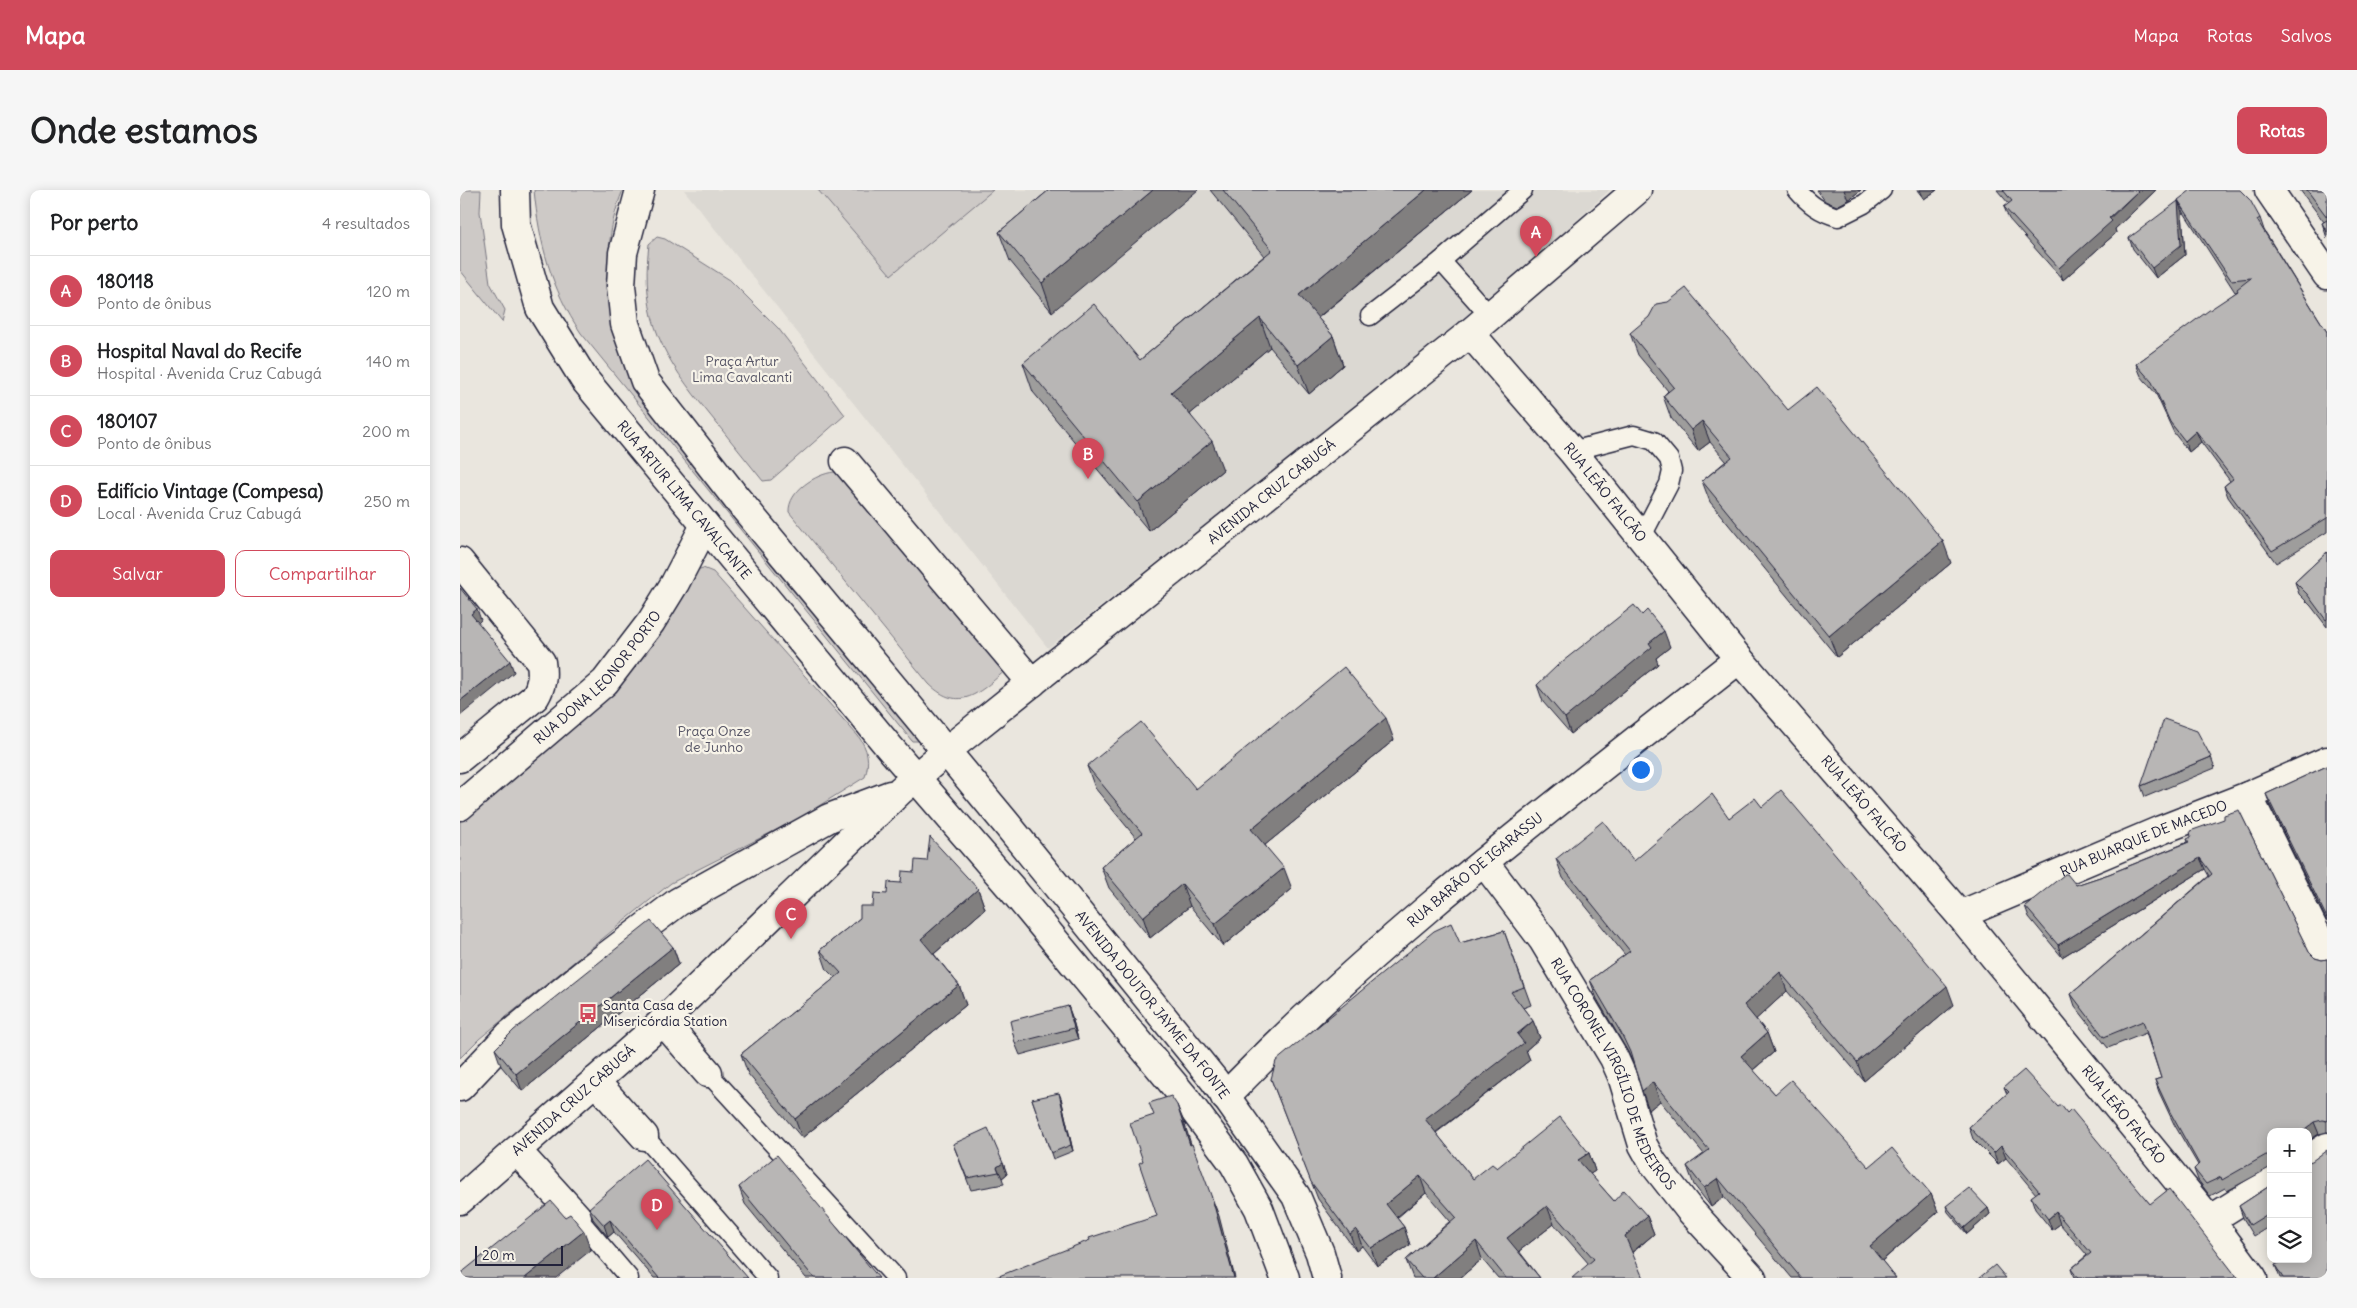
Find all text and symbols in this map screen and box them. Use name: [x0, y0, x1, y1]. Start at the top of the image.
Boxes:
text: Mapa: [25, 20, 85, 50]
text: Mapa: [2134, 24, 2179, 47]
text: Rotas: [2207, 24, 2253, 47]
text: Salvos: [2281, 24, 2332, 47]
button: Rotas: [2237, 107, 2327, 154]
text: Onde estamos: [30, 108, 258, 152]
text: Por perto: [50, 209, 138, 236]
text: 4 resultados: [322, 213, 410, 233]
pin: A: [1520, 216, 1552, 257]
text: 180118: [97, 269, 154, 293]
text: A: [61, 281, 71, 301]
text: 120 m: [367, 281, 410, 301]
text: Ponto de ônibus: [97, 293, 212, 313]
text: Hospital Naval do Recife: [97, 339, 302, 363]
text: B: [61, 351, 71, 371]
text: 140 m: [366, 351, 410, 371]
park label: Praça Artur Lima Cavalcanti: [692, 352, 792, 386]
text: Hospital · Avenida Cruz Cabugá: [97, 363, 322, 383]
text: 180107: [97, 409, 157, 433]
street label: RUA ARTUR LIMA CAVALCANTE: [613, 417, 755, 583]
text: C: [61, 421, 71, 441]
text: 200 m: [362, 421, 410, 441]
text: Ponto de ônibus: [97, 433, 212, 453]
street label: AVENIDA CRUZ CABUGÁ: [1204, 435, 1339, 548]
pin: B: [1072, 438, 1104, 479]
street label: RUA LEÃO FALCÃO: [1560, 439, 1651, 546]
text: Edifício Vintage (Compesa): [97, 479, 323, 503]
text: D: [60, 491, 72, 511]
text: 250 m: [364, 491, 410, 511]
text: Local · Avenida Cruz Cabugá: [97, 503, 302, 523]
button: Salvar: [50, 550, 225, 597]
button: Compartilhar: [235, 550, 410, 597]
street label: RUA DONA LEONOR PORTO: [530, 607, 665, 748]
park label: Praça Onze de Junho: [677, 722, 751, 756]
street label: RUA LEÃO FALCÃO: [1817, 752, 1911, 856]
your location: [1628, 757, 1654, 783]
street label: RUA BUARQUE DE MACEDO: [2057, 796, 2230, 881]
street label: RUA BARÃO DE IGARASSU: [1403, 809, 1546, 931]
pin: C: [775, 898, 807, 939]
street label: AVENIDA DOUTOR JAYME DA FONTE: [1071, 907, 1233, 1102]
street label: RUA CORONEL VIRGÍLIO DE MEDEIROS: [1547, 955, 1680, 1194]
place label: Santa Casa de Misericórdia Station: [603, 996, 727, 1030]
bus stop icon: Santa Casa de Misericórdia Station: [577, 1002, 599, 1024]
street label: AVENIDA CRUZ CABUGÁ: [508, 1041, 639, 1159]
street label: RUA LEÃO FALCÃO: [2078, 1062, 2169, 1168]
map controls: [2267, 1128, 2312, 1263]
button: +: [2267, 1128, 2312, 1173]
button: −: [2267, 1173, 2312, 1218]
pin: D: [641, 1189, 673, 1230]
button: layers: [2267, 1218, 2312, 1263]
scale bar: [475, 1243, 562, 1266]
text: 20 m: [482, 1246, 515, 1264]

